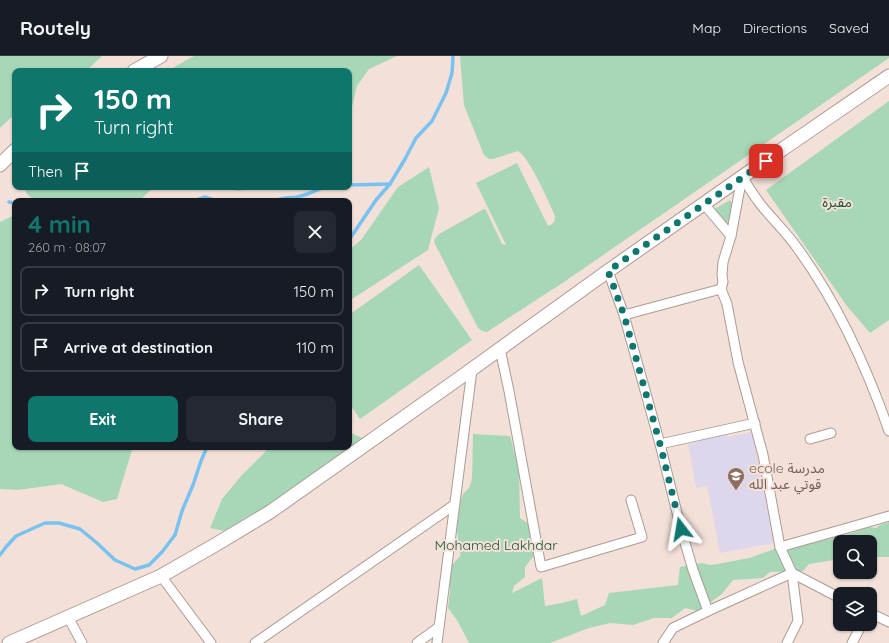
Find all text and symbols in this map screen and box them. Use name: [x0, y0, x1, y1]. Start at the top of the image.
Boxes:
text: Routely: [20, 16, 91, 40]
text: Map: [692, 19, 721, 37]
text: Directions: [743, 19, 807, 37]
text: Saved: [829, 19, 869, 37]
text: 150 m: [94, 81, 172, 116]
icon: right: [28, 84, 80, 136]
text: Turn right: [94, 116, 174, 139]
pin: [749, 144, 783, 178]
icon: arrive: [755, 150, 777, 172]
icon: arrive: [71, 160, 93, 182]
text: Then: [28, 162, 63, 181]
park label: مقبرة: [822, 193, 852, 211]
text: 4 min: [28, 209, 91, 239]
button: close: [294, 211, 336, 253]
text: 260 m · 08:07: [28, 239, 106, 255]
icon: right: [30, 280, 52, 302]
text: Turn right: [64, 282, 135, 301]
text: 150 m: [294, 282, 334, 301]
icon: arrive: [30, 336, 52, 358]
text: Arrive at destination: [64, 338, 213, 357]
text: 110 m: [296, 338, 334, 357]
button: Exit: [28, 396, 178, 442]
button: Share: [186, 396, 336, 442]
place label: ecole مدرسة قوتي عبد الله: [749, 459, 825, 495]
school or university icon: ecole مدرسة قوتي عبد الله: [726, 466, 746, 491]
position arrow: [660, 508, 702, 550]
map controls: [833, 535, 877, 631]
button: search: [833, 535, 877, 579]
park label: Mohamed Lakhdar: [434, 536, 558, 554]
button: layers: [833, 587, 877, 631]

